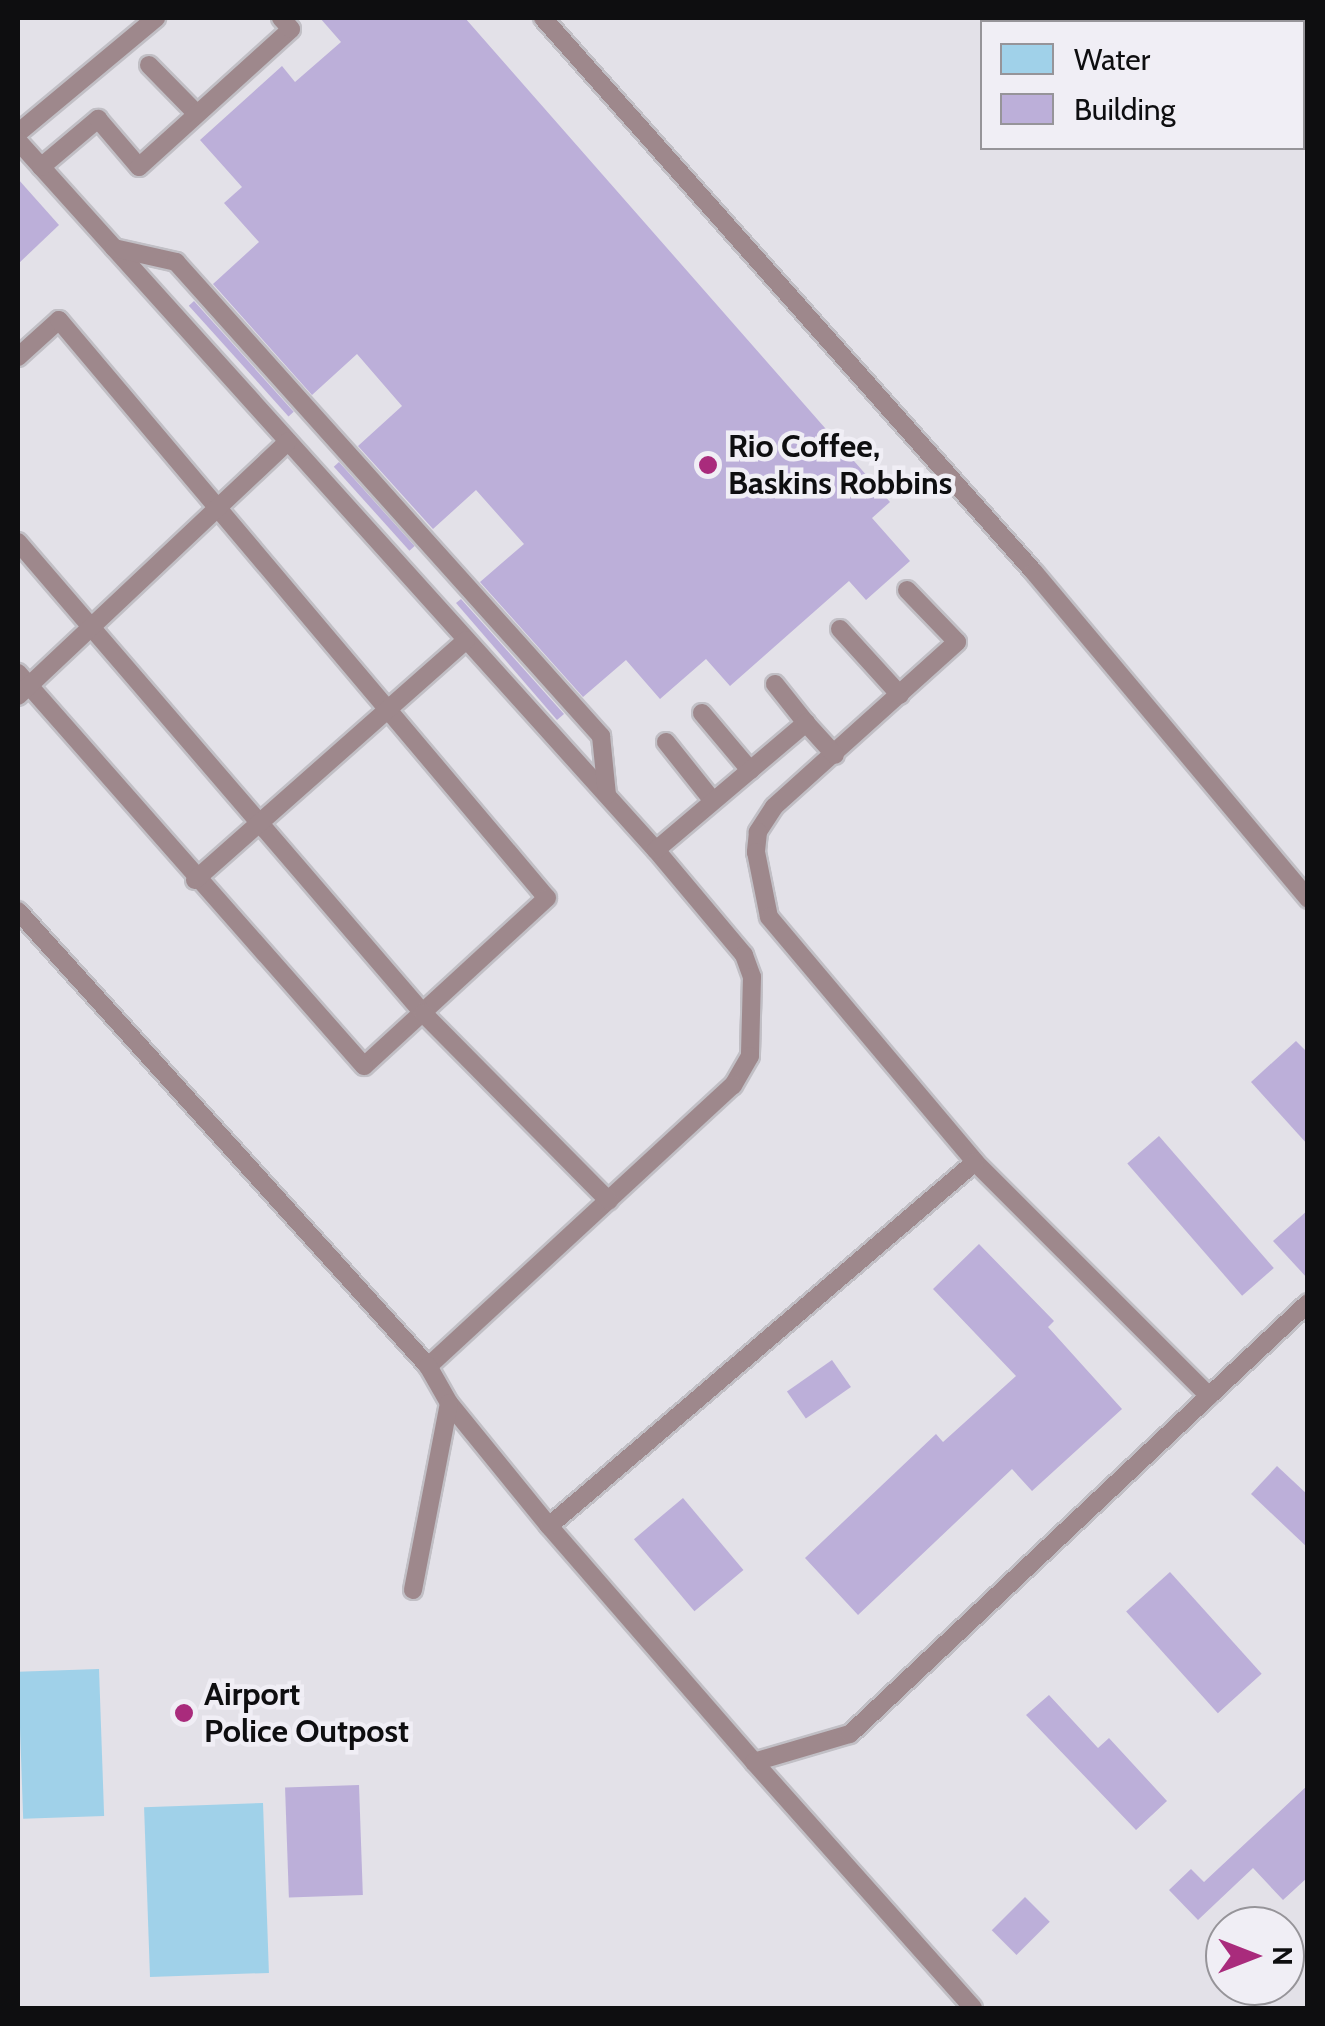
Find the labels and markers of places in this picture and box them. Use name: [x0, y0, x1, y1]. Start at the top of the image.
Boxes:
place label: Rio Coffee, Baskins Robbins: [728, 428, 952, 503]
marker: Rio Coffee, Baskins Robbins: [697, 454, 719, 476]
place label: Airport Police Outpost: [204, 1676, 409, 1751]
marker: Airport Police Outpost: [173, 1702, 195, 1724]

